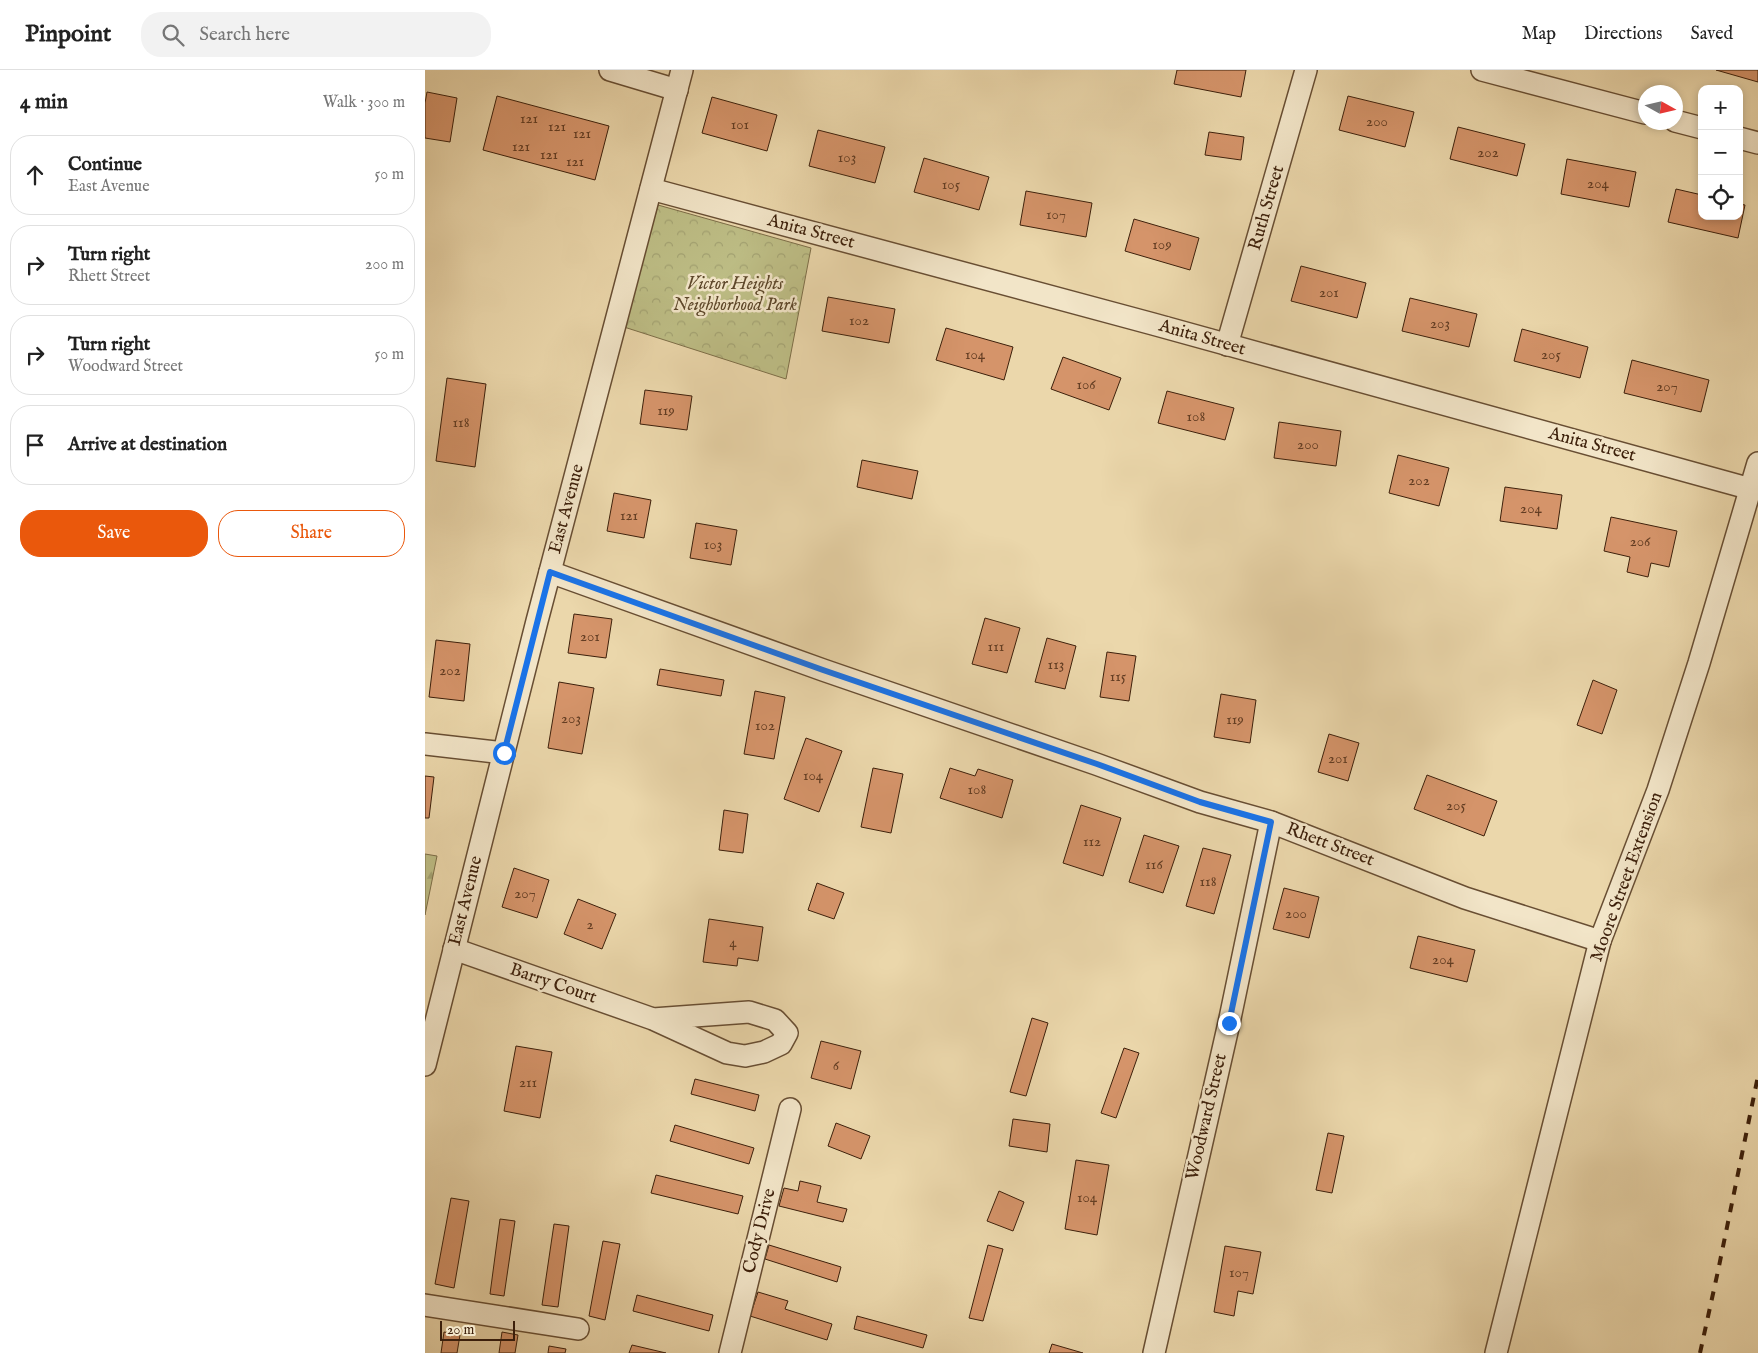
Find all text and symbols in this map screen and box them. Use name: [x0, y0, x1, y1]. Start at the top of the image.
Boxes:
search box: [141, 12, 491, 57]
text: Pinpoint: [25, 19, 111, 50]
icon: search: [159, 21, 187, 49]
text: Search here: [199, 23, 290, 47]
text: Map: [1522, 23, 1556, 46]
text: Directions: [1584, 23, 1662, 46]
text: Saved: [1690, 23, 1733, 46]
north arrow: [1638, 85, 1683, 130]
map controls: [1698, 85, 1743, 220]
button: +: [1698, 85, 1743, 130]
text: 4 min: [20, 89, 68, 116]
text: Walk · 300 m: [323, 93, 405, 113]
house number: 121: [520, 109, 538, 128]
house number: 200: [1366, 112, 1388, 131]
house number: 101: [731, 115, 749, 134]
house number: 121: [548, 117, 566, 136]
house number: 121: [573, 124, 591, 143]
button: −: [1698, 130, 1743, 175]
house number: 121: [512, 137, 530, 156]
house number: 202: [1477, 143, 1499, 162]
house number: 121: [540, 145, 558, 164]
house number: 103: [838, 148, 856, 167]
house number: 121: [566, 152, 584, 171]
text: Continue: [68, 153, 142, 177]
icon: ahead: [21, 161, 49, 189]
street label: Ruth Street: [1244, 163, 1290, 253]
text: 50 m: [375, 165, 404, 185]
house number: 204: [1587, 174, 1610, 193]
house number: 105: [942, 175, 961, 194]
button: locate: [1698, 175, 1743, 220]
text: East Avenue: [68, 177, 150, 197]
house number: 107: [1046, 205, 1066, 224]
street label: Anita Street: [764, 209, 857, 255]
house number: 109: [1152, 235, 1172, 254]
text: Turn right: [68, 243, 150, 267]
icon: right: [21, 251, 49, 279]
text: 200 m: [365, 255, 404, 275]
text: Rhett Street: [68, 267, 150, 287]
park label: Victor Heights Neighborhood Park: [673, 273, 797, 317]
house number: 201: [1319, 283, 1339, 302]
house number: 102: [849, 311, 869, 330]
street label: Anita Street: [1155, 314, 1248, 361]
house number: 203: [1430, 314, 1450, 333]
text: Turn right: [68, 333, 150, 357]
icon: right: [21, 341, 49, 369]
text: 50 m: [375, 345, 404, 365]
house number: 104: [965, 345, 986, 364]
house number: 205: [1541, 345, 1561, 364]
text: Woodward Street: [68, 357, 183, 377]
house number: 106: [1076, 375, 1096, 394]
house number: 207: [1656, 377, 1678, 396]
house number: 119: [657, 401, 675, 420]
house number: 108: [1187, 407, 1206, 426]
house number: 118: [452, 413, 470, 432]
street label: Anita Street: [1545, 422, 1638, 468]
icon: arrive: [21, 431, 49, 459]
text: Arrive at destination: [68, 433, 227, 457]
house number: 200: [1297, 435, 1319, 454]
street label: East Avenue: [544, 462, 590, 556]
house number: 202: [1408, 471, 1430, 490]
house number: 204: [1520, 499, 1543, 518]
house number: 121: [620, 506, 638, 525]
button: Save: [20, 510, 208, 557]
button: Share: [218, 510, 405, 557]
house number: 206: [1630, 532, 1651, 551]
house number: 103: [704, 535, 722, 554]
house number: 201: [580, 627, 600, 646]
house number: 111: [988, 637, 1004, 656]
house number: 113: [1048, 655, 1064, 674]
house number: 202: [439, 661, 461, 680]
house number: 115: [1110, 667, 1127, 686]
house number: 203: [561, 709, 581, 728]
house number: 119: [1226, 710, 1244, 729]
house number: 102: [755, 716, 775, 735]
route start: [493, 742, 516, 765]
house number: 201: [1328, 749, 1348, 768]
house number: 104: [803, 766, 824, 785]
house number: 108: [968, 780, 987, 799]
street label: Moore Street Extension: [1586, 789, 1669, 965]
house number: 205: [1446, 796, 1466, 815]
street label: Rhett Street: [1283, 818, 1377, 872]
house number: 112: [1083, 832, 1101, 851]
street label: East Avenue: [444, 854, 488, 948]
house number: 116: [1145, 855, 1163, 874]
house number: 118: [1199, 872, 1217, 891]
house number: 207: [514, 884, 536, 903]
house number: 200: [1285, 904, 1307, 923]
house number: 2: [586, 915, 594, 934]
house number: 4: [729, 933, 737, 952]
house number: 204: [1432, 950, 1455, 969]
street label: Barry Court: [507, 958, 599, 1010]
route end: [1218, 1012, 1241, 1035]
street label: Woodward Street: [1181, 1051, 1233, 1183]
house number: 6: [833, 1056, 840, 1075]
house number: 211: [519, 1073, 537, 1092]
street label: Cody Drive: [738, 1186, 782, 1276]
house number: 104: [1077, 1188, 1098, 1207]
house number: 107: [1229, 1263, 1249, 1282]
scale bar: [440, 1318, 515, 1341]
text: 20 m: [447, 1321, 474, 1339]

